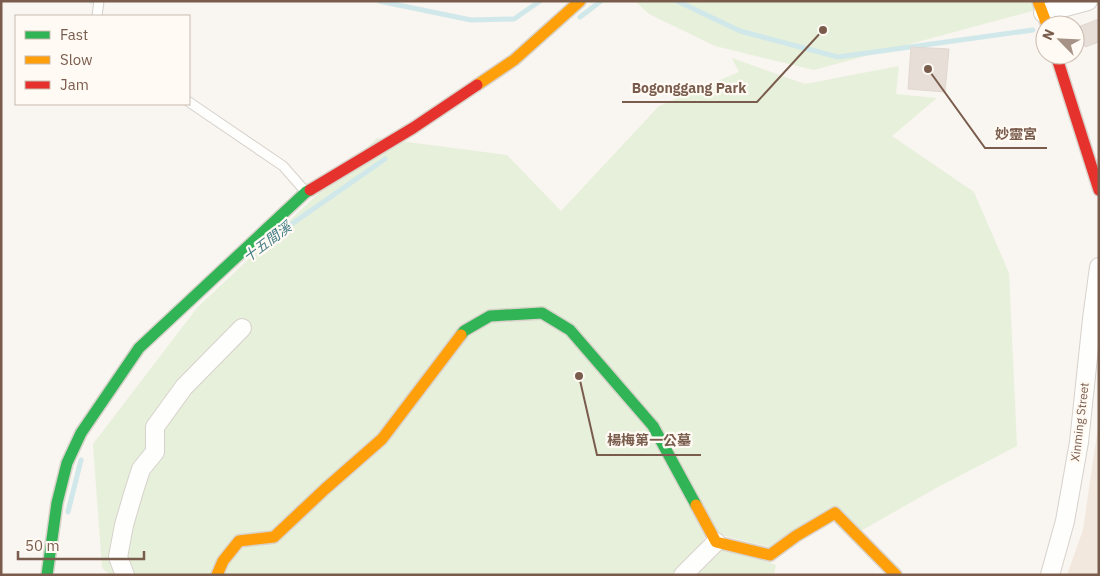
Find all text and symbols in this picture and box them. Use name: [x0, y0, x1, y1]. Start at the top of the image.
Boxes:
legend: [15, 15, 190, 105]
north arrow: [1035, 15, 1085, 65]
text: Fast: [60, 25, 88, 44]
text: N: [1038, 26, 1058, 43]
text: Slow: [60, 50, 93, 69]
callout: Bogonggang Park: [622, 73, 757, 102]
text: Jam: [60, 75, 89, 94]
text: Bogonggang Park: [632, 79, 747, 97]
callout: 妙靈宮: [985, 119, 1047, 148]
text: 妙靈宮: [995, 125, 1037, 143]
water label: 十五間溪: [239, 217, 296, 266]
street label: Xinming Street: [1067, 382, 1092, 462]
callout: 楊梅第一公墓: [597, 426, 701, 455]
text: 楊梅第一公墓: [607, 431, 691, 449]
scale bar: [18, 528, 144, 560]
text: 50 m: [25, 536, 60, 555]

